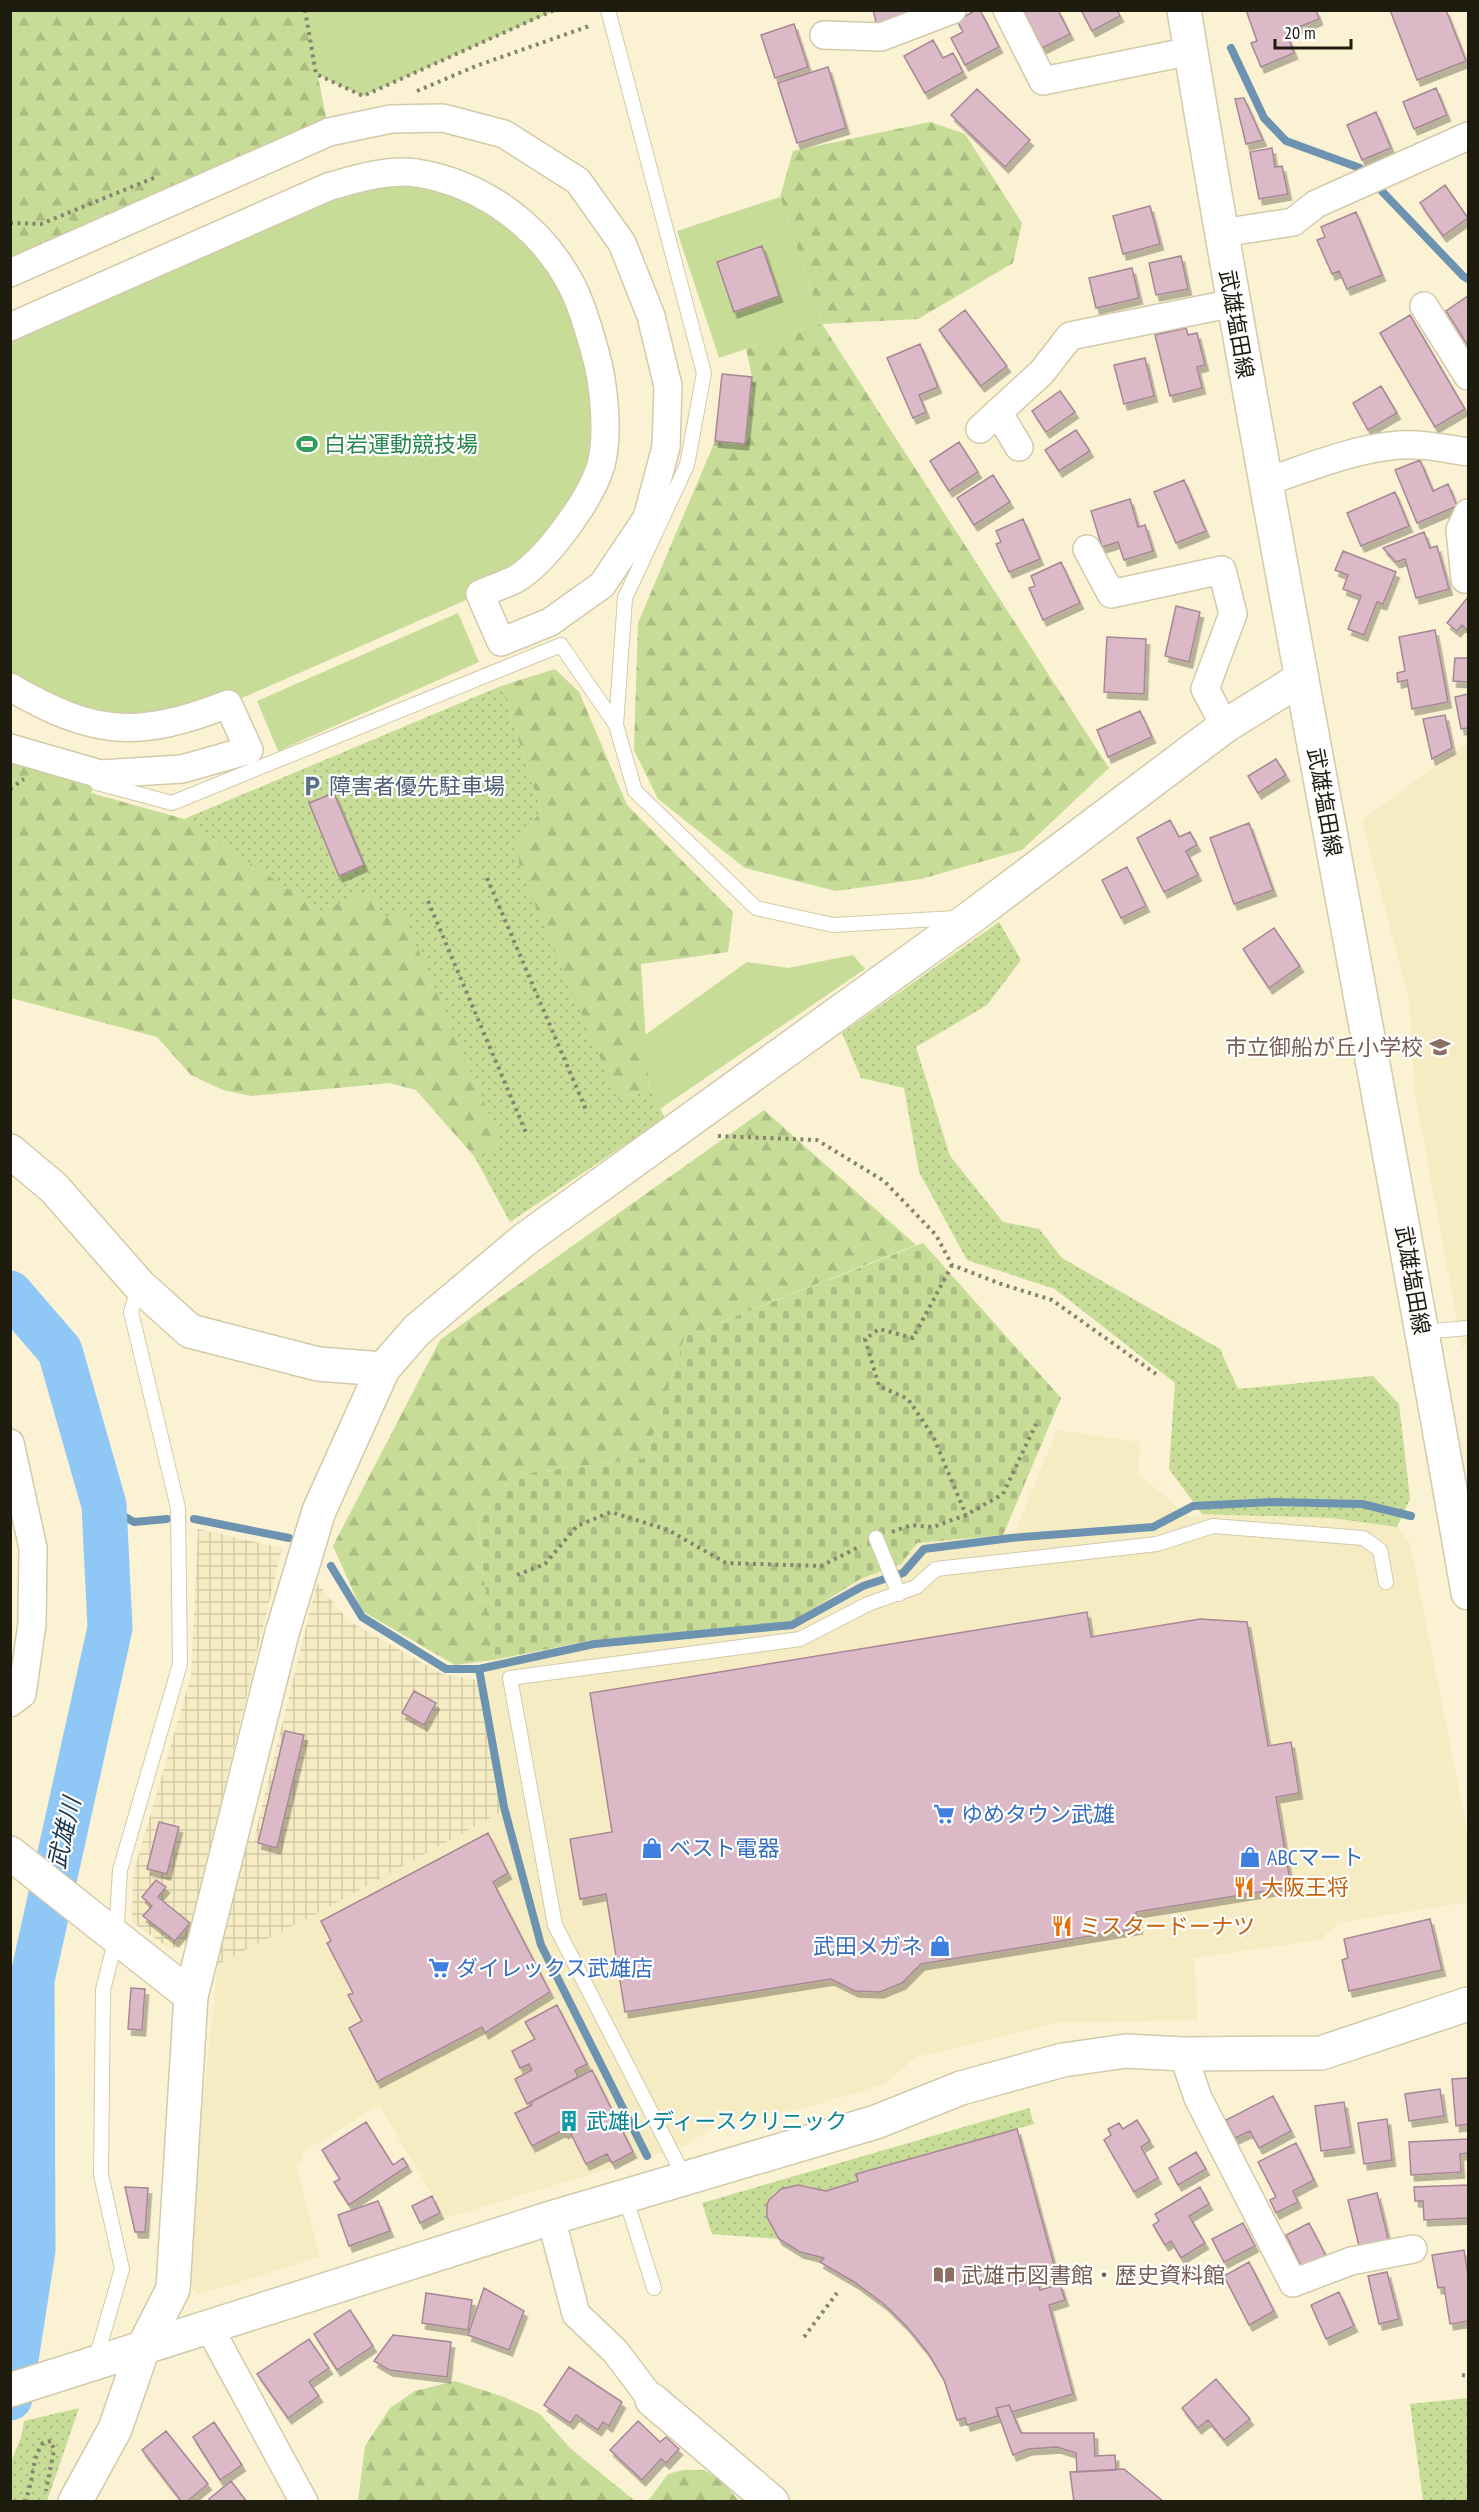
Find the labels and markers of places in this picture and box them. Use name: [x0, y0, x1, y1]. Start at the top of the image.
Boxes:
place label: 白岩運動競技場: [324, 430, 478, 458]
sports icon: 白岩運動競技場: [295, 432, 319, 456]
place label: 障害者優先駐車場: [329, 772, 505, 800]
parking icon: 障害者優先駐車場: [300, 774, 324, 798]
place label: 市立御船が丘小学校: [1225, 1033, 1423, 1061]
school or university icon: 市立御船が丘小学校: [1428, 1035, 1452, 1059]
place label: ゆめタウン武雄: [961, 1800, 1115, 1828]
supermarket icon: ゆめタウン武雄: [932, 1802, 956, 1826]
place label: ベスト電器: [669, 1834, 779, 1862]
shop icon: ベスト電器: [640, 1836, 664, 1860]
place label: ABCマート: [1267, 1843, 1364, 1871]
shop icon: ABCマート: [1238, 1845, 1262, 1869]
place label: 大阪王将: [1261, 1873, 1349, 1901]
restaurant icon: 大阪王将: [1232, 1875, 1256, 1899]
place label: ミスタードーナツ: [1079, 1912, 1255, 1940]
restaurant icon: ミスタードーナツ: [1050, 1914, 1074, 1938]
place label: 武田メガネ: [813, 1932, 923, 1960]
shop icon: 武田メガネ: [928, 1934, 952, 1958]
place label: ダイレックス武雄店: [456, 1954, 653, 1982]
supermarket icon: ダイレックス武雄店: [427, 1956, 451, 1980]
place label: 武雄レディースクリニック: [586, 2107, 847, 2135]
building icon: 武雄レディースクリニック: [557, 2109, 581, 2133]
place label: 武雄市図書館・歴史資料館: [961, 2261, 1225, 2289]
library icon: 武雄市図書館・歴史資料館: [932, 2263, 956, 2287]

